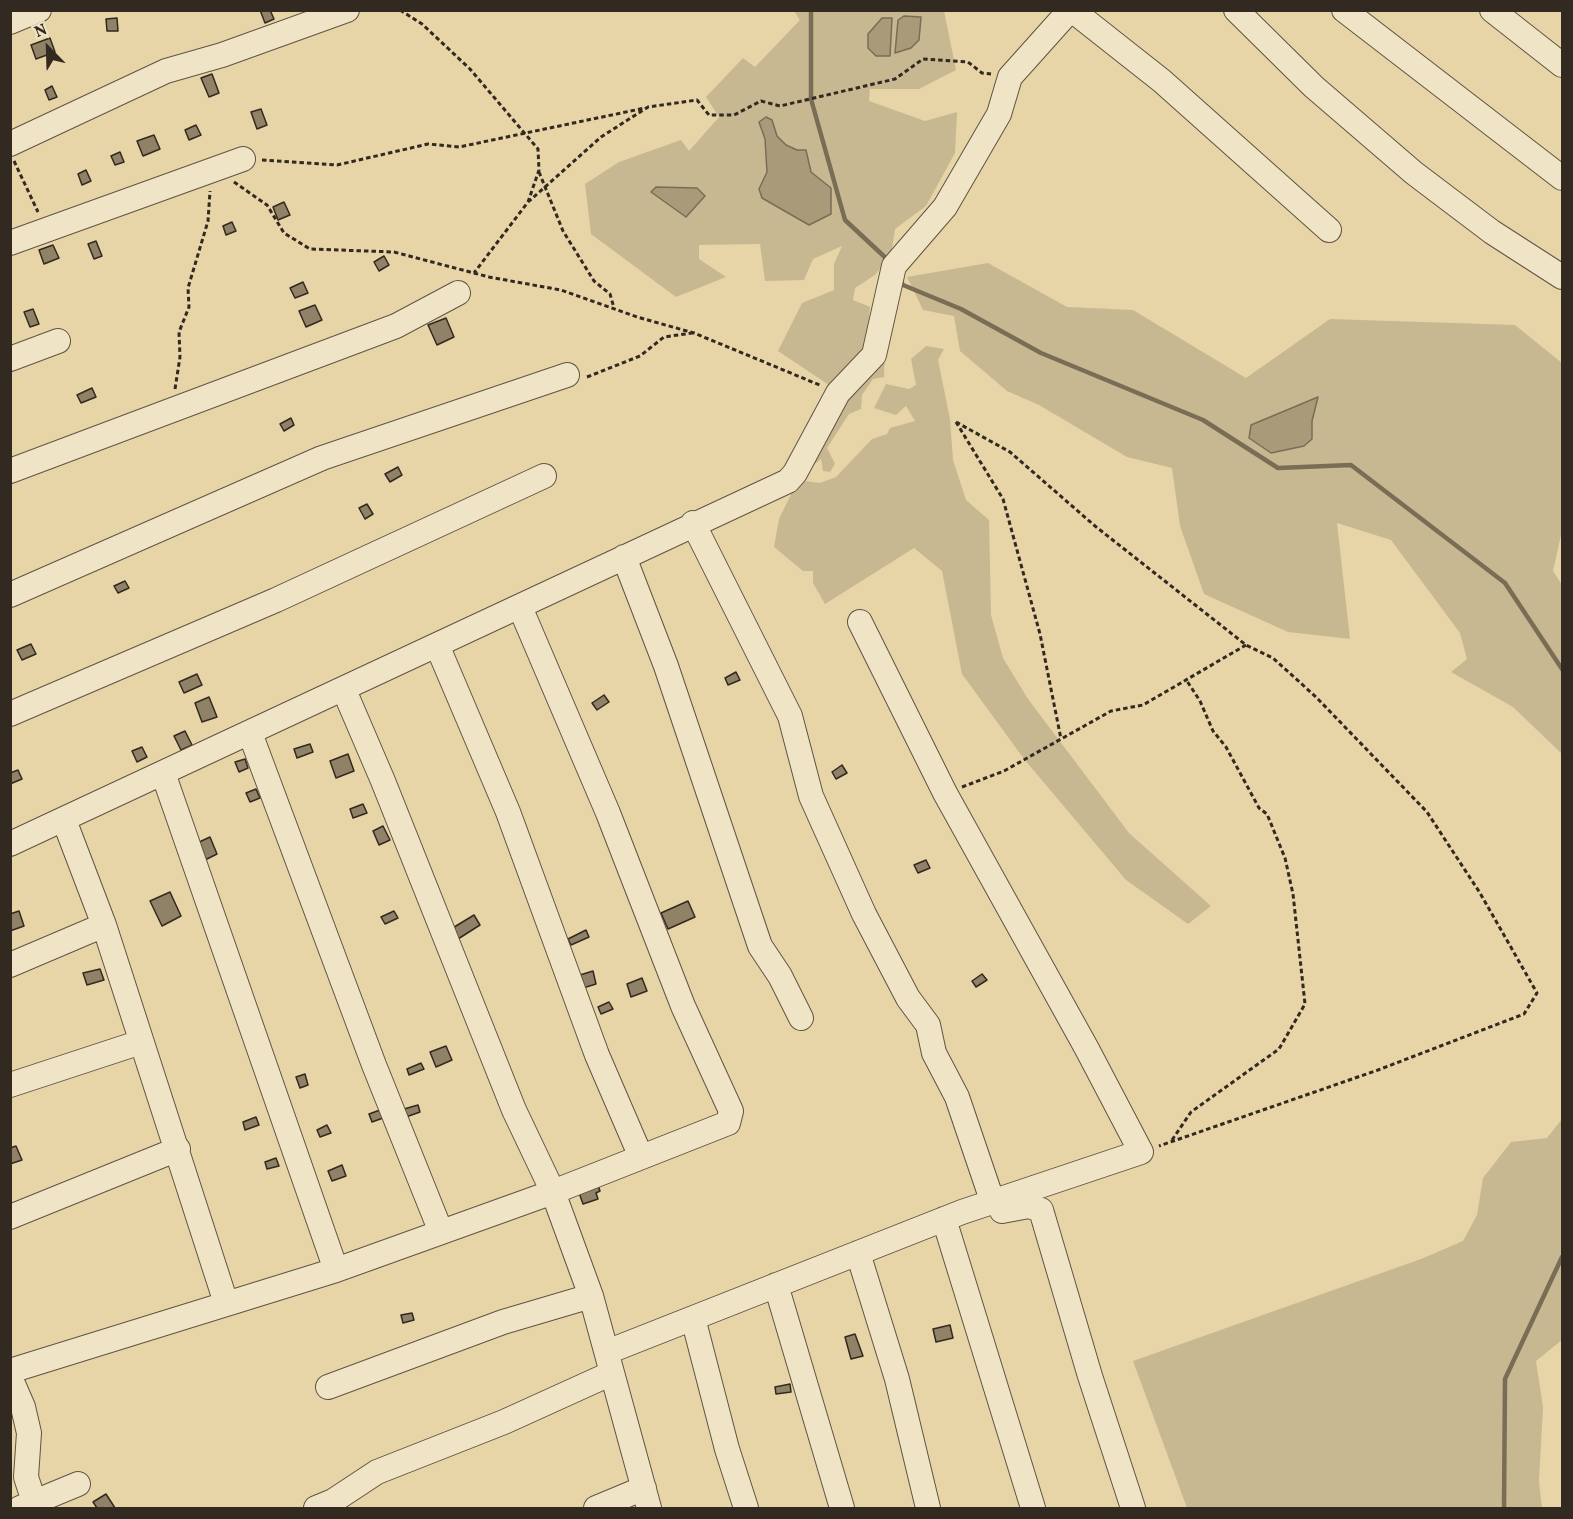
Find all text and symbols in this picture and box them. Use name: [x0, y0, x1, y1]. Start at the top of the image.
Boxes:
north arrow: [18, 18, 78, 78]
text: N: [31, 19, 51, 44]

